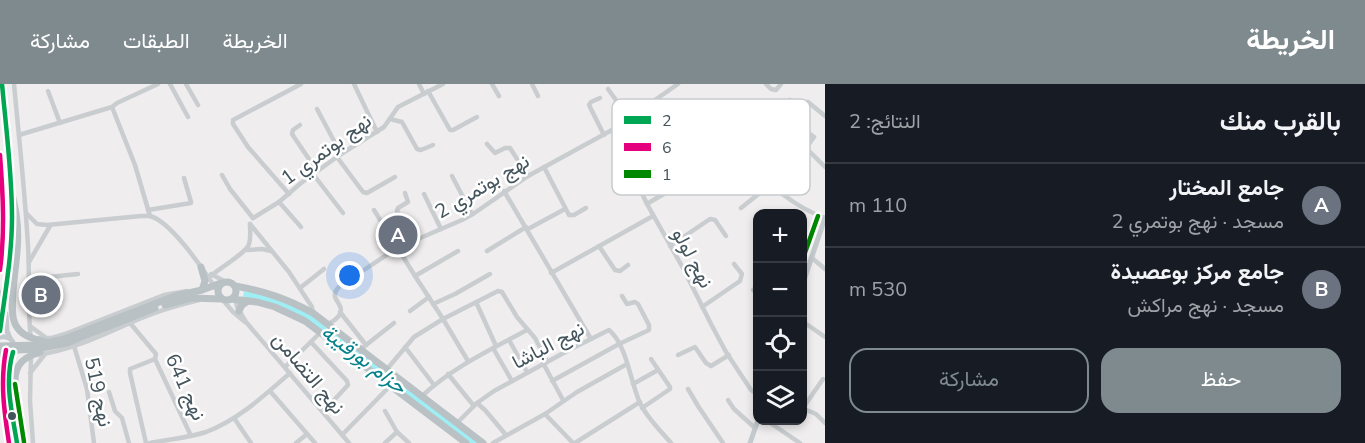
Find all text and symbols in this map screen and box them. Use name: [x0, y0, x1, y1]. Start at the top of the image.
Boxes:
text: الخريطة: [1246, 21, 1335, 59]
text: مشاركة: [30, 27, 90, 55]
text: الطبقات: [123, 27, 190, 55]
text: الخريطة: [223, 27, 288, 55]
legend: [612, 99, 810, 195]
text: بالقرب منك: [1220, 104, 1341, 139]
street label: نهج بوتمري 1: [276, 107, 379, 194]
text: النتائج: 2: [849, 108, 921, 135]
text: 2: [662, 110, 672, 132]
text: 6: [662, 137, 672, 159]
street label: نهج بوتمري 2: [430, 148, 536, 228]
text: 1: [662, 164, 672, 186]
text: جامع المختار: [1169, 173, 1284, 203]
text: 110 m: [849, 192, 907, 219]
text: A: [1314, 192, 1329, 219]
text: مسجد · نهج بوتمري 2: [1111, 208, 1284, 235]
map controls: [753, 209, 807, 425]
button: +: [753, 209, 807, 263]
pin: A: [378, 212, 418, 258]
street label: نهج لولو: [666, 224, 719, 293]
text: جامع مركز بوعصيدة: [1111, 257, 1284, 287]
your location: [335, 261, 364, 290]
button: −: [753, 263, 807, 317]
pin: B: [22, 272, 60, 318]
text: 530 m: [849, 276, 907, 303]
text: B: [1315, 276, 1328, 303]
text: مسجد · نهج مراكش: [1128, 292, 1284, 319]
street label: نهج الباشا: [507, 315, 589, 376]
button: locate: [753, 317, 807, 371]
water label: حزام بورقيبة: [316, 318, 413, 401]
street label: نهج التضامن: [266, 326, 351, 420]
button: مشاركة: [849, 348, 1089, 413]
button: حفظ: [1101, 348, 1341, 413]
street label: نهج 641: [159, 349, 212, 425]
street label: نهج 519: [78, 355, 119, 429]
button: layers: [753, 371, 807, 425]
unlabelled marker: [6, 410, 18, 422]

